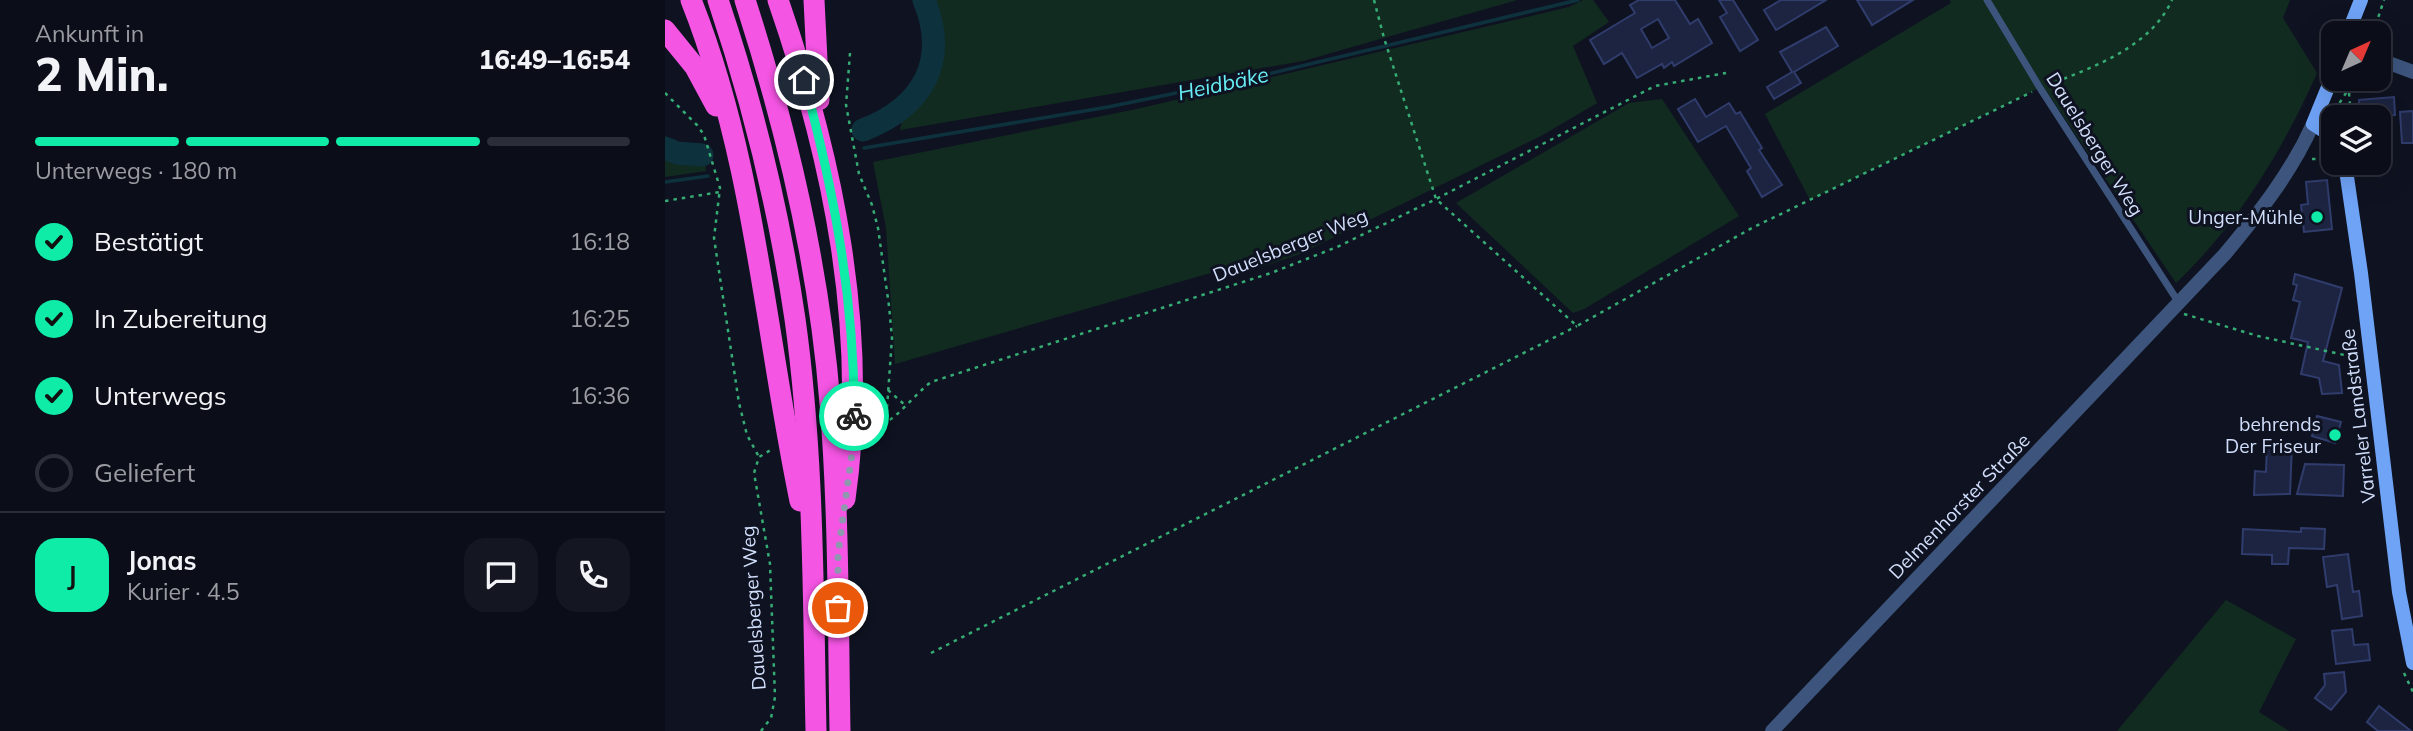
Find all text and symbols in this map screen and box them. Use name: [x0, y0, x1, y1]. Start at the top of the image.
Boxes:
text: Ankunft in: [35, 19, 144, 48]
north arrow: [2321, 21, 2391, 91]
map controls: [2321, 21, 2391, 175]
text: 16:49–16:54: [479, 43, 630, 76]
text: 2 Min.: [35, 45, 169, 103]
pin: [774, 50, 834, 110]
icon: home: [785, 61, 823, 99]
water label: Heidbäke: [1175, 61, 1271, 105]
street label: Dauelsberger Weg: [2041, 68, 2149, 220]
button: layers: [2321, 105, 2391, 175]
text: Unterwegs · 180 m: [35, 156, 237, 185]
street label: Dauelsberger Weg: [1209, 203, 1371, 287]
place label: Unger-Mühle: [2188, 205, 2303, 229]
marker: Unger-Mühle: [2309, 209, 2325, 225]
icon: check: [35, 223, 73, 261]
text: Bestätigt: [94, 225, 203, 258]
text: 16:18: [570, 227, 630, 256]
icon: check: [35, 300, 73, 338]
text: In Zubereitung: [94, 302, 267, 335]
text: 16:25: [570, 304, 630, 333]
street label: Varreler Landstraße: [2335, 328, 2381, 504]
icon: check: [35, 377, 73, 415]
text: Unterwegs: [94, 379, 227, 412]
text: 16:36: [570, 381, 630, 410]
courier: [819, 381, 889, 451]
icon: bike: [835, 397, 873, 435]
place label: behrends Der Friseur: [2225, 412, 2321, 458]
marker: behrends Der Friseur: [2327, 427, 2343, 443]
street label: Delmenhorster Straße: [1883, 428, 2035, 584]
text: Geliefert: [94, 456, 195, 489]
street label: Dauelsberger Weg: [735, 525, 771, 691]
button: chat: [464, 538, 538, 612]
button: phone: [556, 538, 630, 612]
text: Jonas: [127, 544, 197, 577]
text: J: [67, 559, 77, 592]
text: Kurier · 4.5: [127, 577, 239, 606]
pin: [808, 578, 868, 638]
icon: bag: [819, 589, 857, 627]

